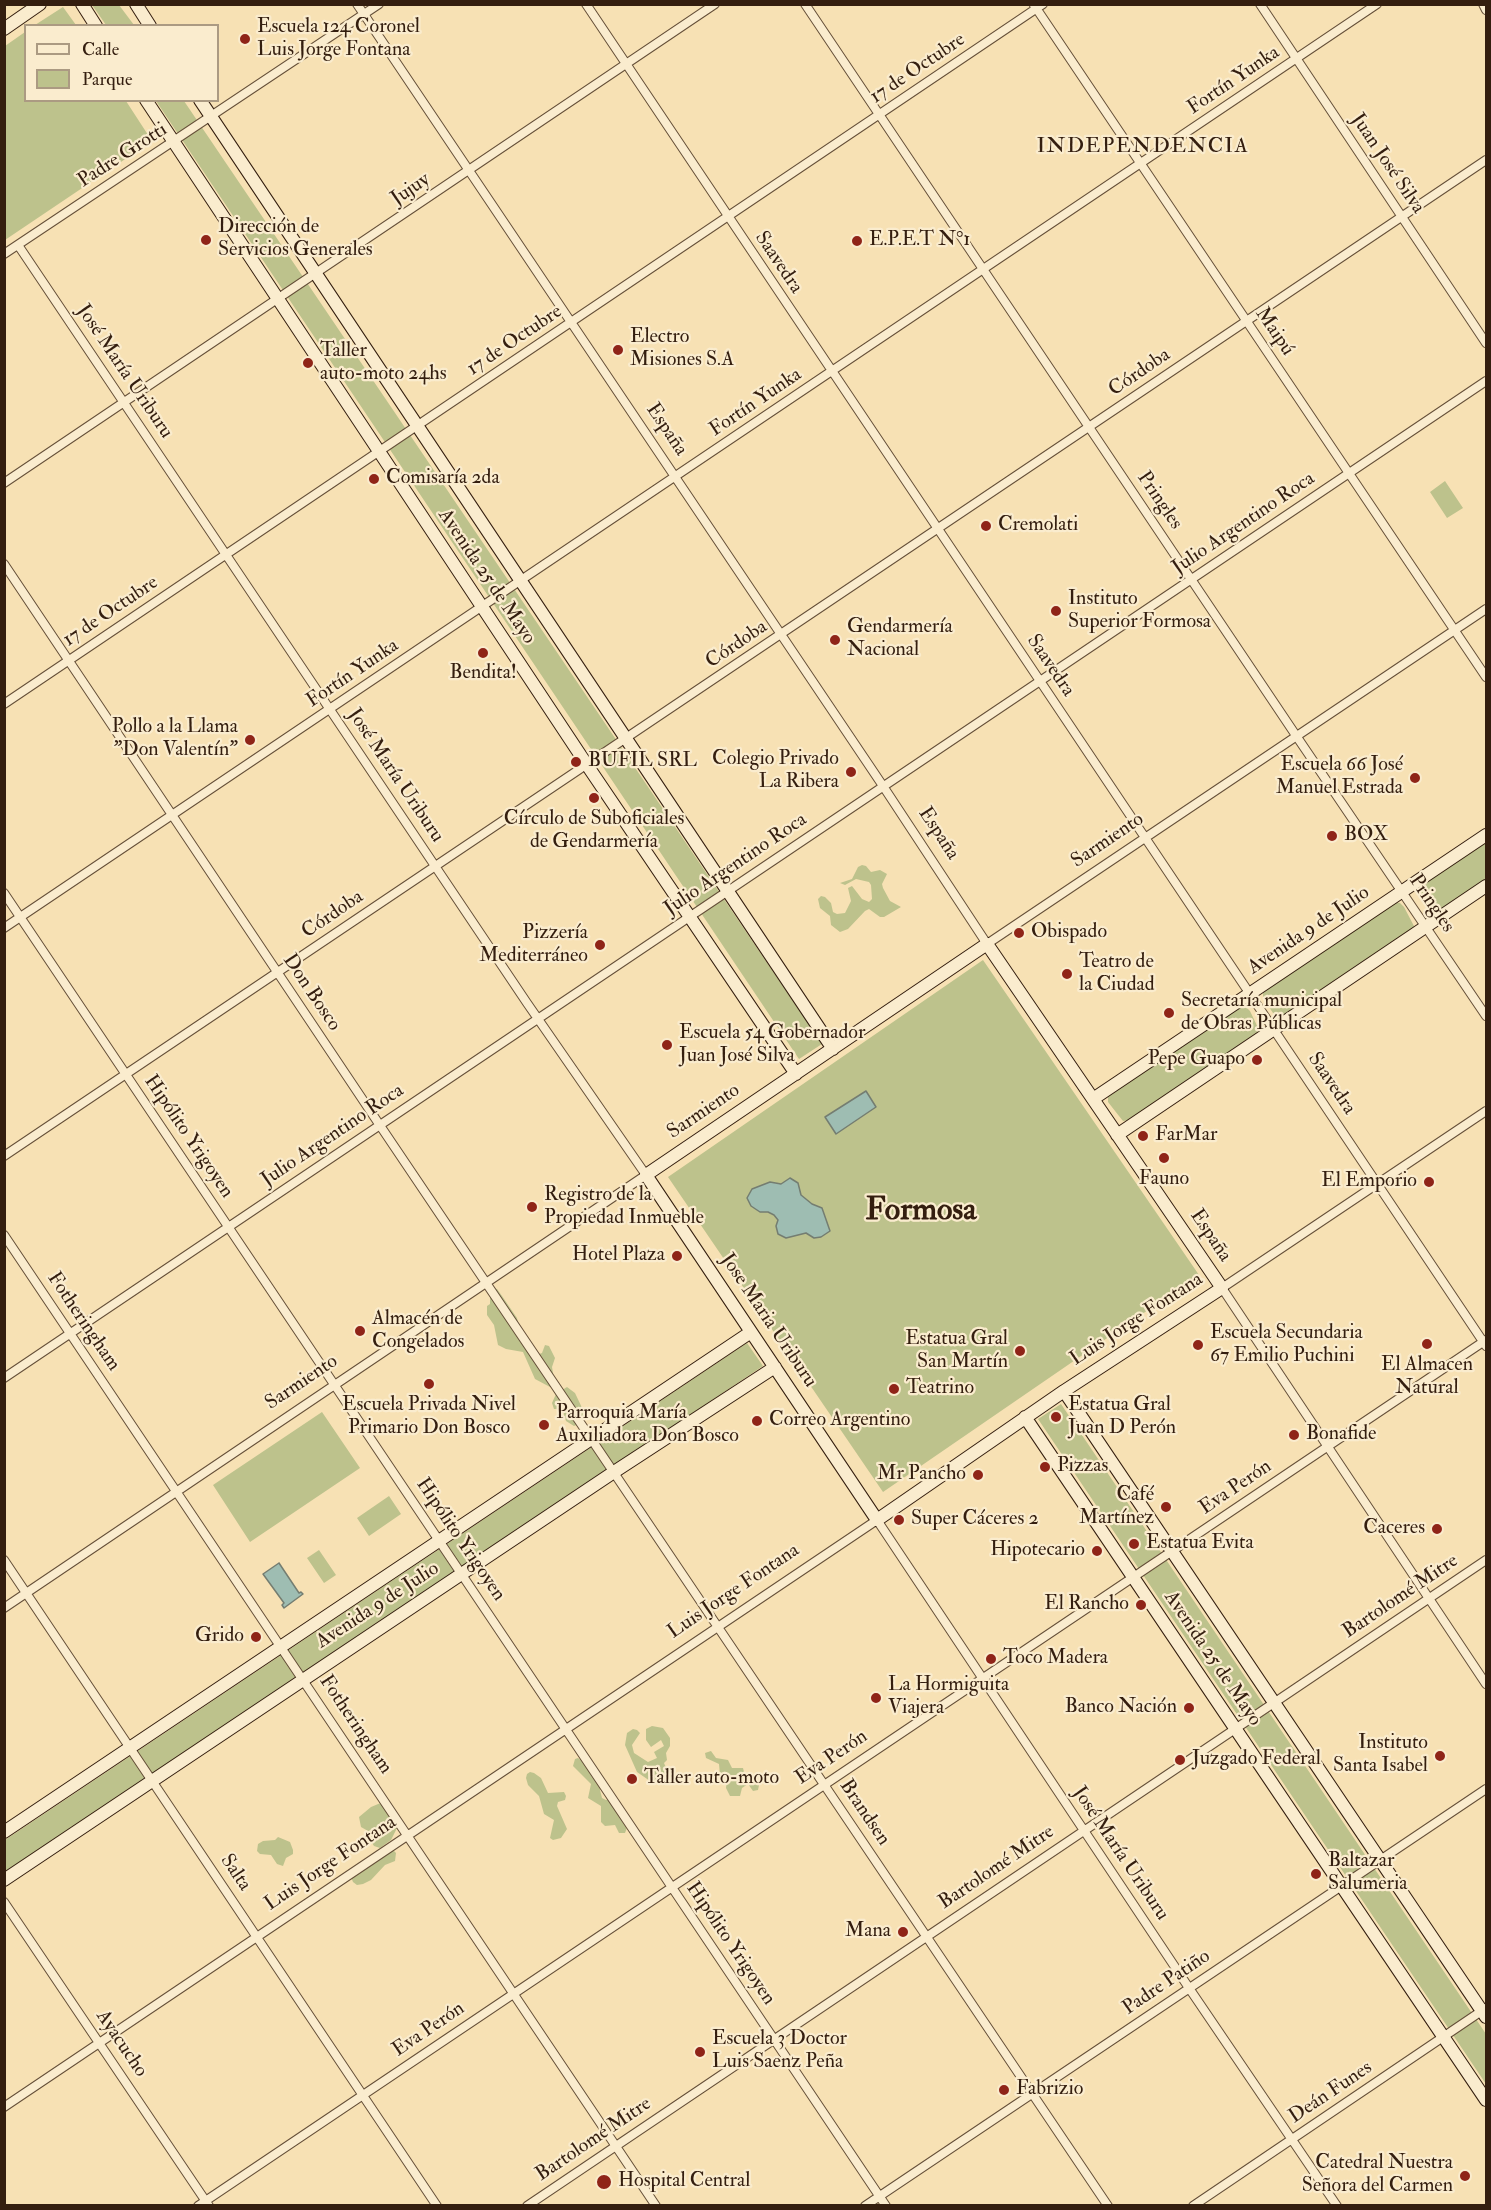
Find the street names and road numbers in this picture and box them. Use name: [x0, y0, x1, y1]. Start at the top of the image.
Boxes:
street label: 17 de Octubre: [866, 28, 970, 110]
street label: Fortín Yunka: [1183, 41, 1285, 121]
street label: Juan José Silva: [1345, 109, 1429, 219]
street label: Padre Grotti: [74, 118, 172, 194]
street label: Jujuy: [387, 168, 435, 212]
street label: Saavedra: [749, 227, 807, 299]
street label: 17 de Octubre: [463, 300, 567, 382]
street label: José María Uriburu: [70, 301, 178, 443]
street label: Maipú: [1249, 303, 1299, 361]
street label: Córdoba: [1105, 344, 1175, 402]
street label: Fortín Yunka: [705, 363, 807, 443]
street label: España: [640, 399, 692, 461]
street label: Pringles: [1131, 467, 1187, 535]
street label: Julio Argentino Roca: [1168, 467, 1320, 581]
street label: Avenida 25 de Mayo: [432, 505, 540, 649]
street label: 17 de Octubre: [59, 571, 163, 653]
street label: Córdoba: [702, 616, 772, 674]
street label: Saavedra: [1021, 630, 1079, 702]
street label: Fortín Yunka: [302, 634, 404, 714]
street label: José María Uriburu: [341, 705, 449, 847]
street label: España: [912, 803, 964, 865]
street label: Julio Argentino Roca: [660, 808, 812, 922]
street label: Sarmiento: [1067, 808, 1149, 874]
street label: Pringles: [1403, 870, 1459, 938]
street label: Avenida 9 de Julio: [1244, 881, 1374, 981]
street label: Córdoba: [298, 886, 368, 944]
street label: Don Bosco: [277, 950, 345, 1036]
street label: Saavedra: [1302, 1048, 1360, 1120]
street label: Hipólito Yrigoyen: [138, 1071, 238, 1203]
street label: Julio Argentino Roca: [257, 1079, 409, 1193]
street label: Sarmiento: [663, 1079, 745, 1145]
street label: España: [1184, 1205, 1236, 1267]
street label: Jose Maria Uriburu: [714, 1250, 822, 1392]
street label: Fotheringham: [41, 1268, 125, 1376]
street label: Luis Jorge Fontana: [1066, 1268, 1208, 1372]
street label: Sarmiento: [261, 1350, 343, 1416]
street label: Eva Perón: [1195, 1455, 1277, 1521]
street label: Hipólito Yrigoyen: [410, 1474, 510, 1606]
street label: Luis Jorge Fontana: [664, 1539, 804, 1645]
street label: Bartolomé Mitre: [1339, 1550, 1463, 1644]
street label: Avenida 9 de Julio: [312, 1557, 444, 1655]
street label: Avenida 25 de Mayo: [1158, 1587, 1266, 1731]
street label: Fotheringham: [313, 1671, 397, 1779]
street label: Eva Perón: [791, 1725, 873, 1791]
street label: Brandsen: [833, 1775, 895, 1851]
street label: José María Uriburu: [1066, 1783, 1174, 1925]
street label: Luis Jorge Fontana: [261, 1811, 401, 1917]
street label: Bartolomé Mitre: [935, 1821, 1059, 1915]
street label: Salta: [214, 1850, 256, 1896]
street label: Hipólito Yrigoyen: [680, 1878, 780, 2010]
street label: Padre Patiño: [1119, 1945, 1215, 2021]
street label: Eva Perón: [388, 1997, 470, 2063]
street label: Ayacucho: [90, 2006, 152, 2082]
street label: Deán Funes: [1285, 2056, 1377, 2130]
street label: Bartolomé Mitre: [532, 2093, 656, 2187]

